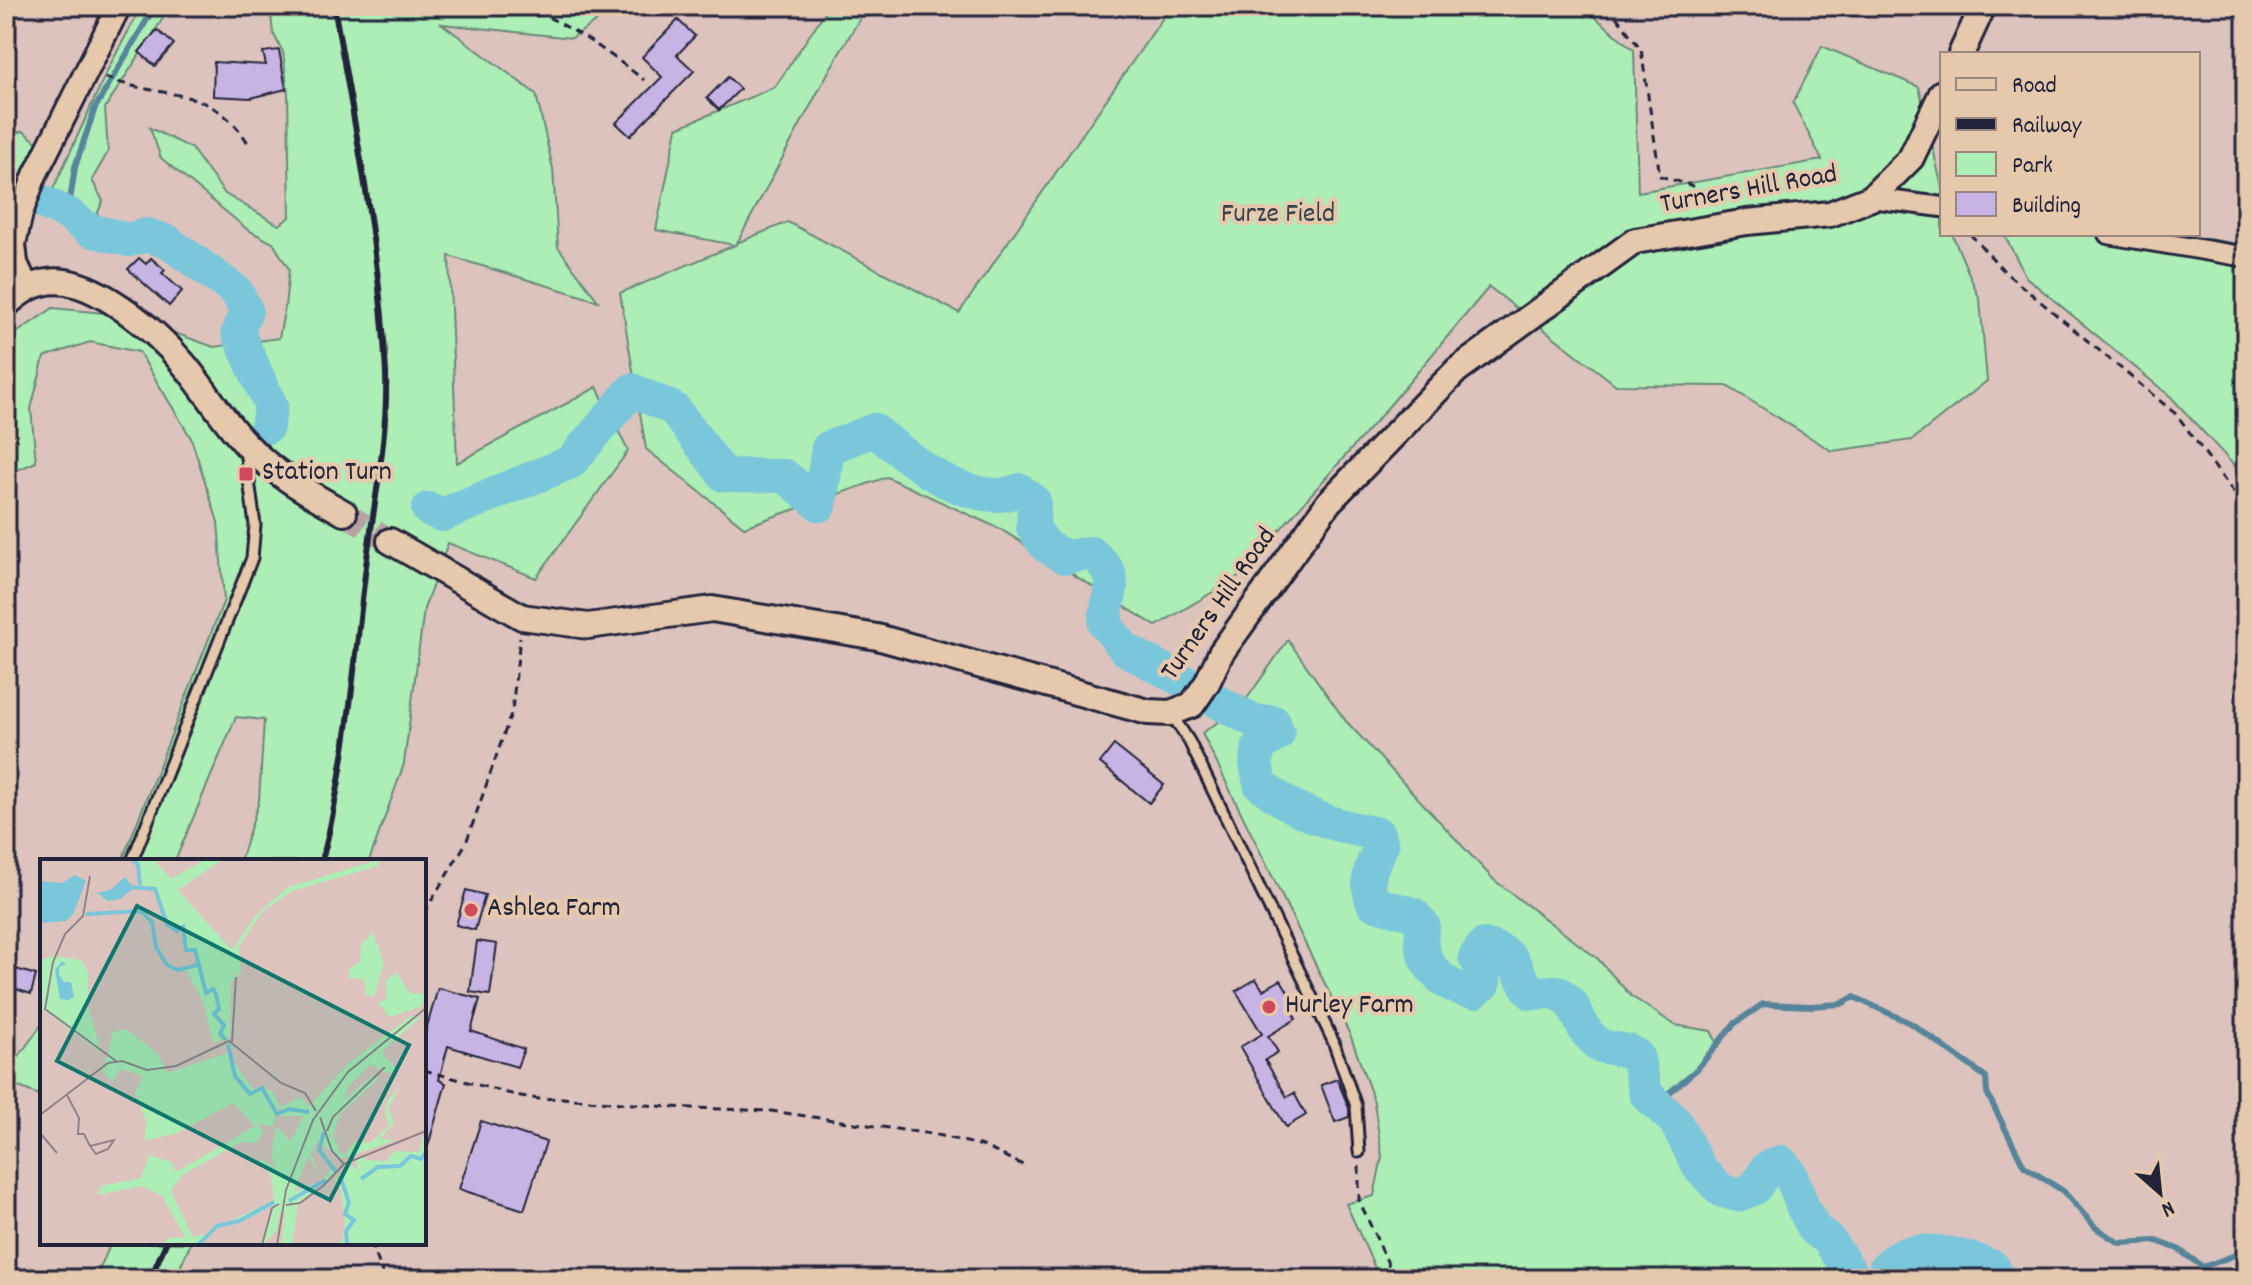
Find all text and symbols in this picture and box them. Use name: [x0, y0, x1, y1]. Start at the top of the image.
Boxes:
legend: [1940, 52, 2200, 236]
text: Road: [2012, 70, 2057, 104]
text: Railway: [2012, 110, 2083, 144]
text: Park: [2012, 150, 2053, 184]
street label: Turners Hill Road: [1657, 156, 1841, 226]
text: Building: [2012, 190, 2081, 224]
park label: Furze Field: [1221, 196, 1335, 236]
place label: Station Turn: [262, 454, 392, 494]
marker: Station Turn: [237, 465, 255, 483]
street label: Turners Hill Road: [1152, 520, 1288, 690]
inset map: [40, 859, 426, 1245]
place label: Ashlea Farm: [487, 890, 621, 930]
marker: Ashlea Farm: [462, 901, 480, 919]
place label: Hurley Farm: [1285, 987, 1414, 1027]
marker: Hurley Farm: [1260, 998, 1278, 1016]
north arrow: [2120, 1153, 2200, 1233]
text: N: [2155, 1191, 2179, 1224]

